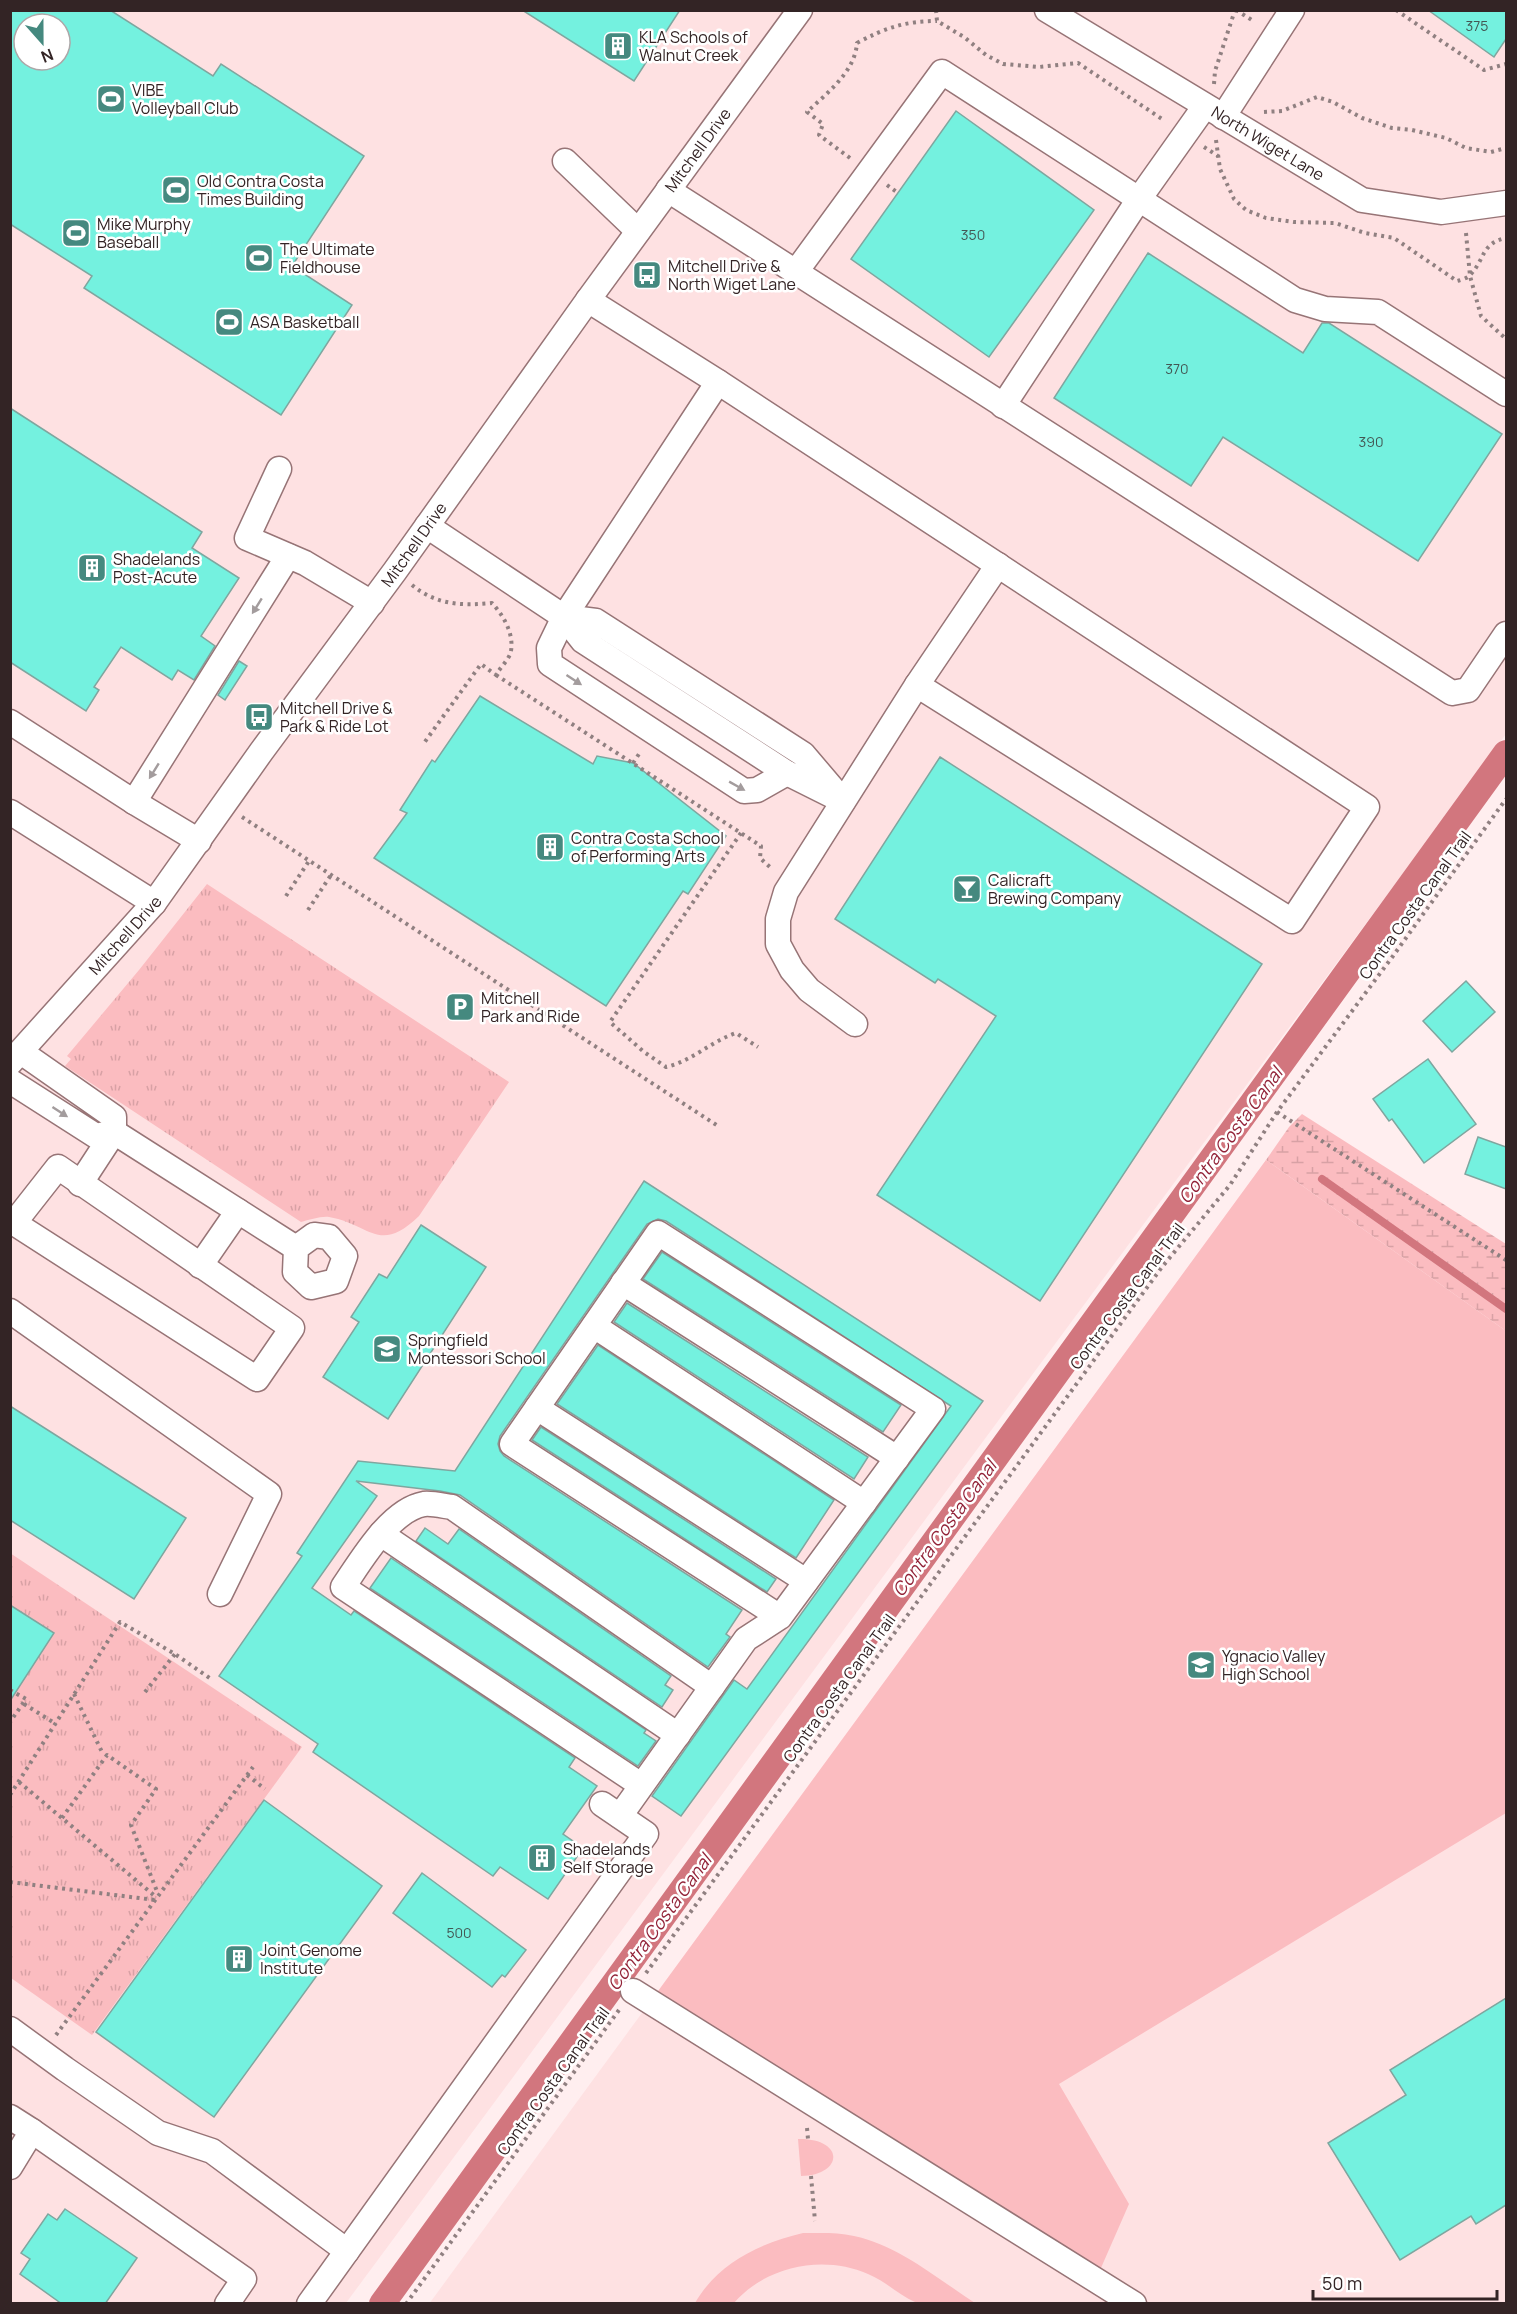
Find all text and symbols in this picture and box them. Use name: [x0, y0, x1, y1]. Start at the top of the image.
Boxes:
north arrow: [12, 12, 72, 72]
house number: 375: [1466, 16, 1488, 35]
place label: KLA Schools of Walnut Creek: [639, 26, 748, 66]
building icon: KLA Schools of Walnut Creek: [602, 30, 634, 62]
text: N: [38, 44, 57, 68]
place label: VIBE Volleyball Club: [132, 79, 238, 119]
sports icon: VIBE Volleyball Club: [95, 83, 127, 115]
street label: North Wiget Lane: [1207, 101, 1328, 186]
street label: Mitchell Drive: [659, 104, 736, 197]
place label: Old Contra Costa Times Building: [197, 170, 324, 210]
sports icon: Old Contra Costa Times Building: [160, 174, 192, 206]
place label: Mike Murphy Baseball: [97, 213, 191, 253]
sports icon: Mike Murphy Baseball: [60, 217, 92, 249]
house number: 350: [961, 225, 985, 244]
place label: The Ultimate Fieldhouse: [280, 238, 375, 278]
sports icon: The Ultimate Fieldhouse: [243, 242, 275, 274]
place label: Mitchell Drive & North Wiget Lane: [668, 255, 796, 295]
bus stop icon: Mitchell Drive & North Wiget Lane: [631, 259, 663, 291]
sports icon: ASA Basketball: [213, 306, 245, 338]
place label: ASA Basketball: [250, 311, 359, 333]
house number: 370: [1165, 359, 1189, 378]
house number: 390: [1359, 432, 1383, 451]
street label: Mitchell Drive: [376, 498, 452, 591]
place label: Shadelands Post-Acute: [113, 548, 200, 588]
building icon: Shadelands Post-Acute: [76, 552, 108, 584]
one-way arrow: [252, 598, 263, 614]
one-way arrow: [566, 674, 582, 685]
place label: Mitchell Drive & Park & Ride Lot: [280, 697, 393, 737]
bus stop icon: Mitchell Drive & Park & Ride Lot: [243, 701, 275, 733]
one-way arrow: [148, 763, 159, 779]
one-way arrow: [729, 781, 746, 791]
street label: Contra Costa Canal Trail: [1354, 826, 1476, 984]
place label: Contra Costa School of Performing Arts: [571, 827, 724, 867]
building icon: Contra Costa School of Performing Arts: [534, 831, 566, 863]
place label: Calicraft Brewing Company: [988, 869, 1122, 909]
bar icon: Calicraft Brewing Company: [951, 873, 983, 905]
street label: Mitchell Drive: [84, 891, 167, 979]
place label: Mitchell Park and Ride: [481, 987, 580, 1027]
parking icon: Mitchell Park and Ride: [444, 991, 476, 1023]
water label: Contra Costa Canal: [1172, 1060, 1289, 1208]
one-way arrow: [52, 1107, 68, 1118]
street label: Contra Costa Canal Trail: [1065, 1218, 1189, 1374]
place label: Springfield Montessori School: [408, 1329, 546, 1369]
school or university icon: Springfield Montessori School: [371, 1333, 403, 1365]
water label: Contra Costa Canal: [886, 1453, 1003, 1601]
street label: Contra Costa Canal Trail: [778, 1609, 900, 1767]
place label: Ygnacio Valley High School: [1222, 1645, 1326, 1685]
school or university icon: Ygnacio Valley High School: [1185, 1649, 1217, 1681]
place label: Shadelands Self Storage: [563, 1838, 653, 1878]
building icon: Shadelands Self Storage: [526, 1842, 558, 1874]
water label: Contra Costa Canal: [601, 1847, 718, 1995]
house number: 500: [446, 1923, 472, 1942]
place label: Joint Genome Institute: [260, 1939, 362, 1979]
building icon: Joint Genome Institute: [223, 1943, 255, 1975]
street label: Contra Costa Canal Trail: [492, 2002, 614, 2160]
scale bar: [1313, 2263, 1498, 2301]
text: 50 m: [1322, 2271, 1362, 2295]

